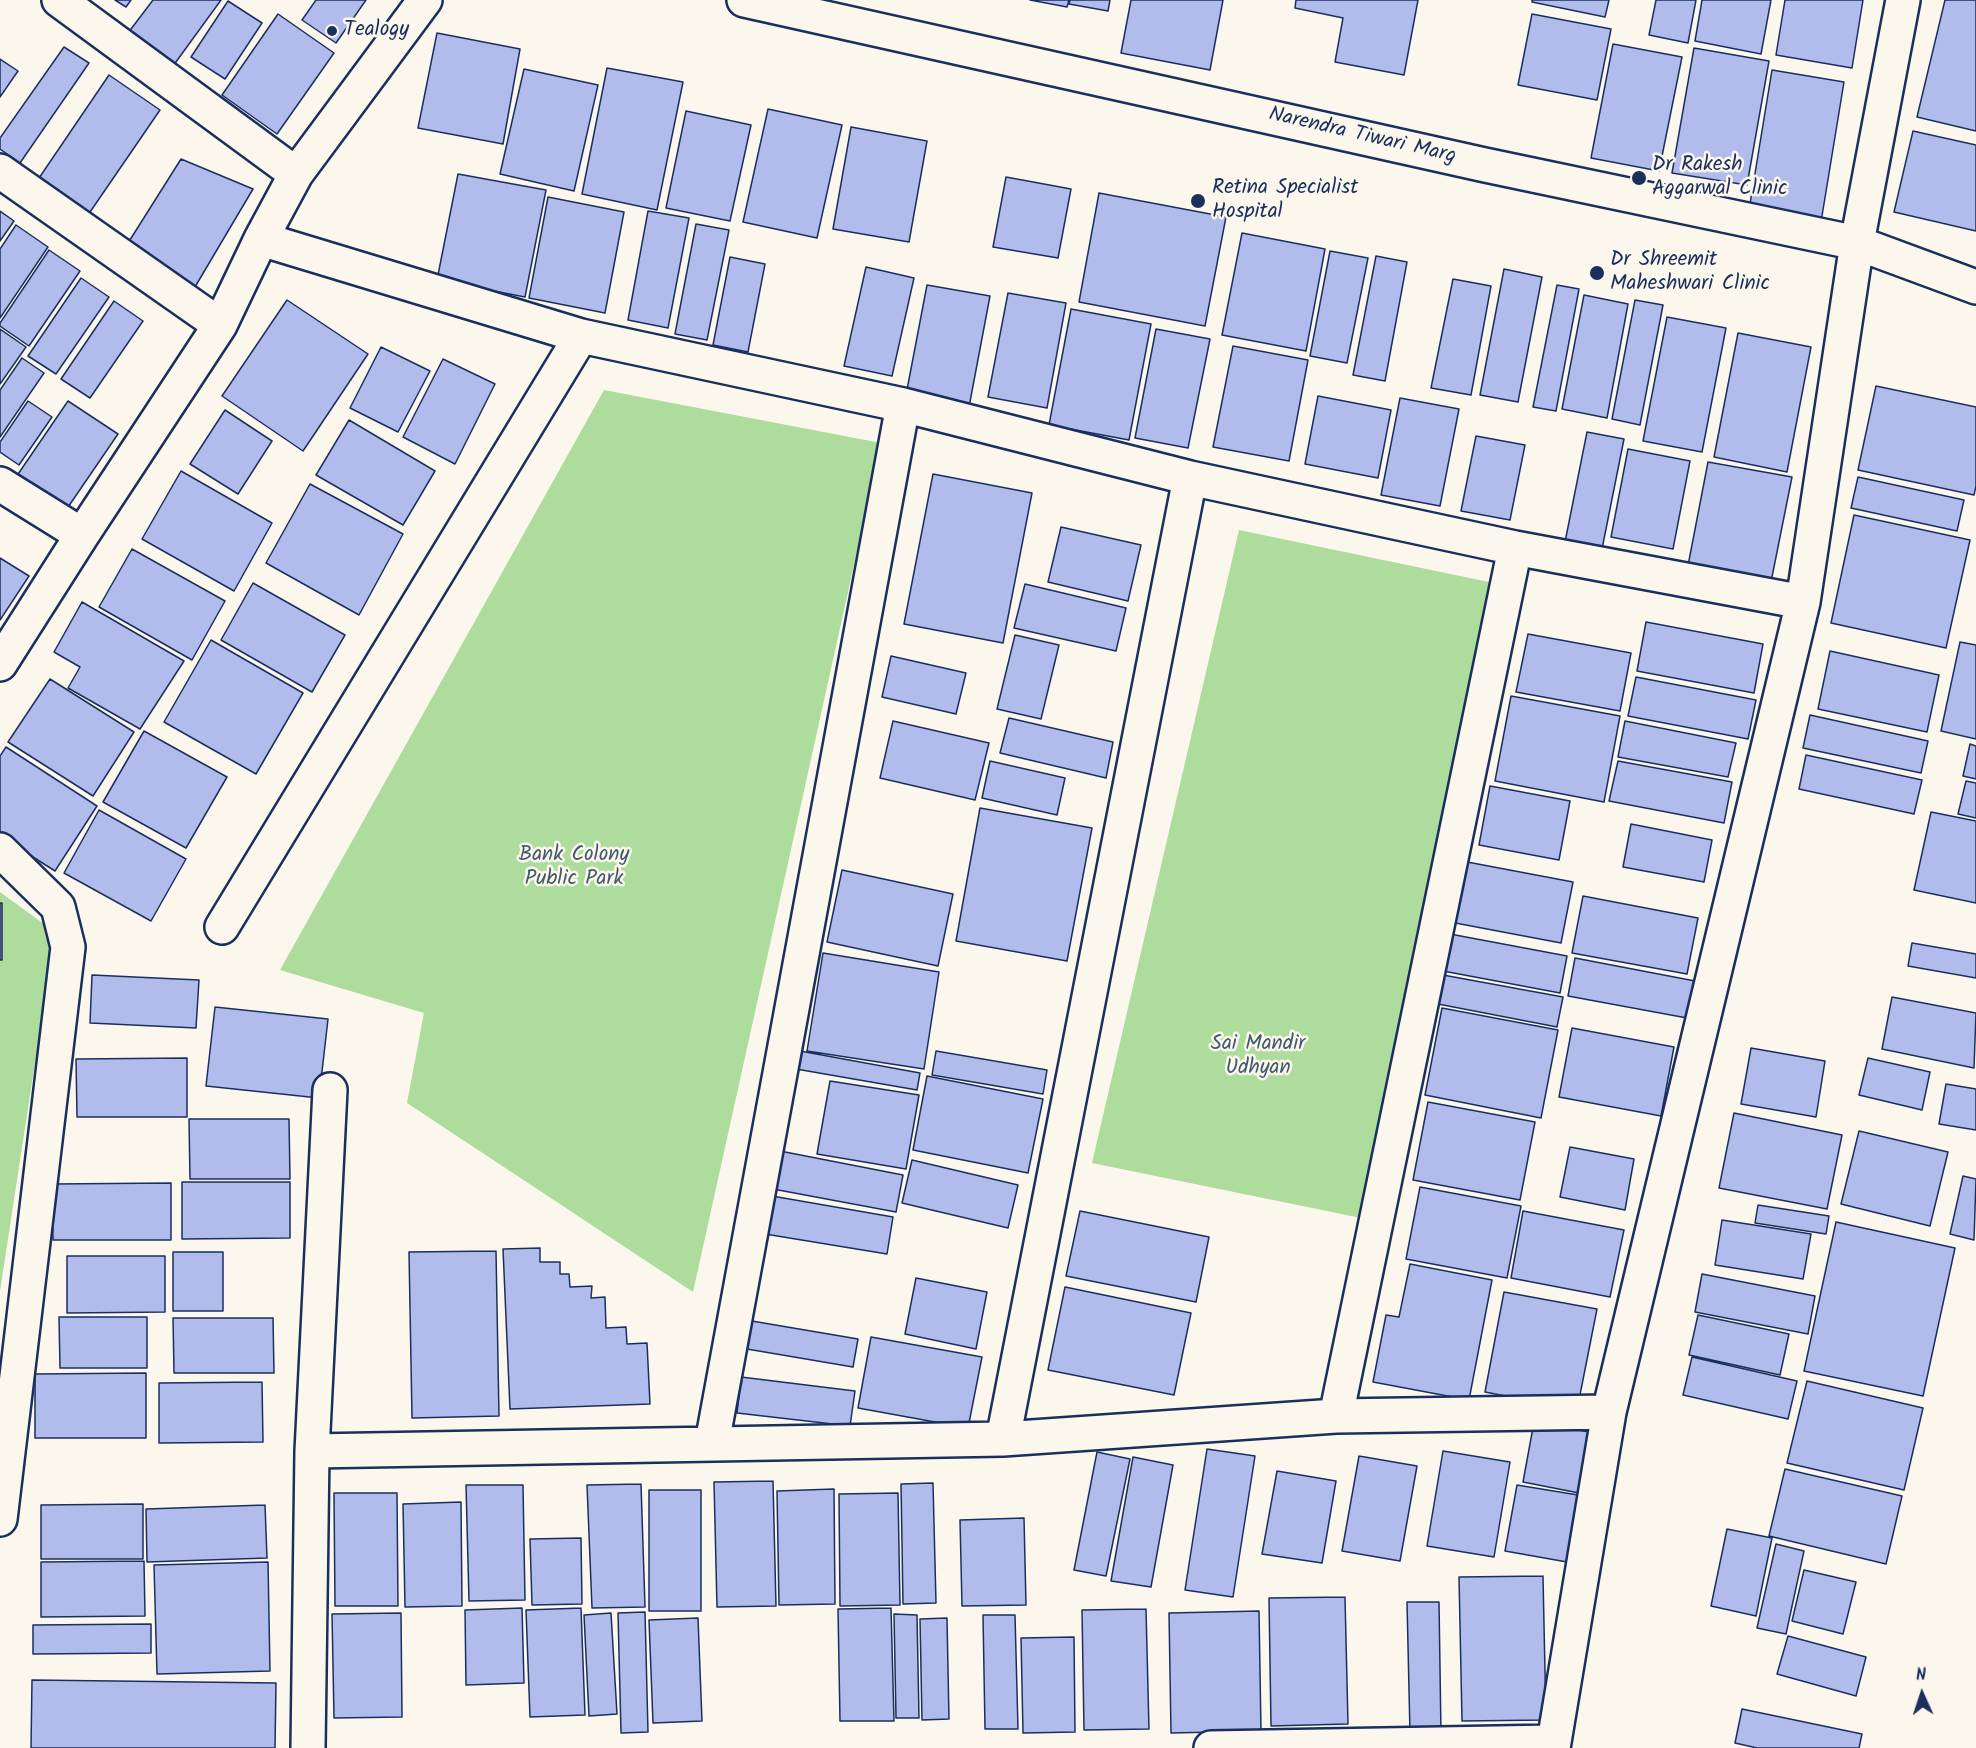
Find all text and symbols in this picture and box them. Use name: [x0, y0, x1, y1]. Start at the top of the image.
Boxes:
place label: Tealogy: [344, 18, 409, 44]
marker: Tealogy: [325, 24, 339, 38]
street label: Narendra Tiwari Marg: [1266, 103, 1458, 171]
place label: Dr Rakesh Aggarwal Clinic: [1652, 153, 1787, 203]
marker: Dr Rakesh Aggarwal Clinic: [1630, 169, 1648, 187]
place label: Retina Specialist Hospital: [1212, 176, 1358, 226]
marker: Retina Specialist Hospital: [1189, 192, 1207, 210]
place label: Dr Shreemit Maheshwari Clinic: [1610, 248, 1770, 298]
marker: Dr Shreemit Maheshwari Clinic: [1588, 264, 1606, 282]
park label: Bank Colony Public Park: [519, 843, 629, 893]
park label: Sai Mandir Udhyan: [1211, 1032, 1305, 1082]
text: N: [1915, 1663, 1927, 1688]
north arrow: [1892, 1664, 1952, 1724]

